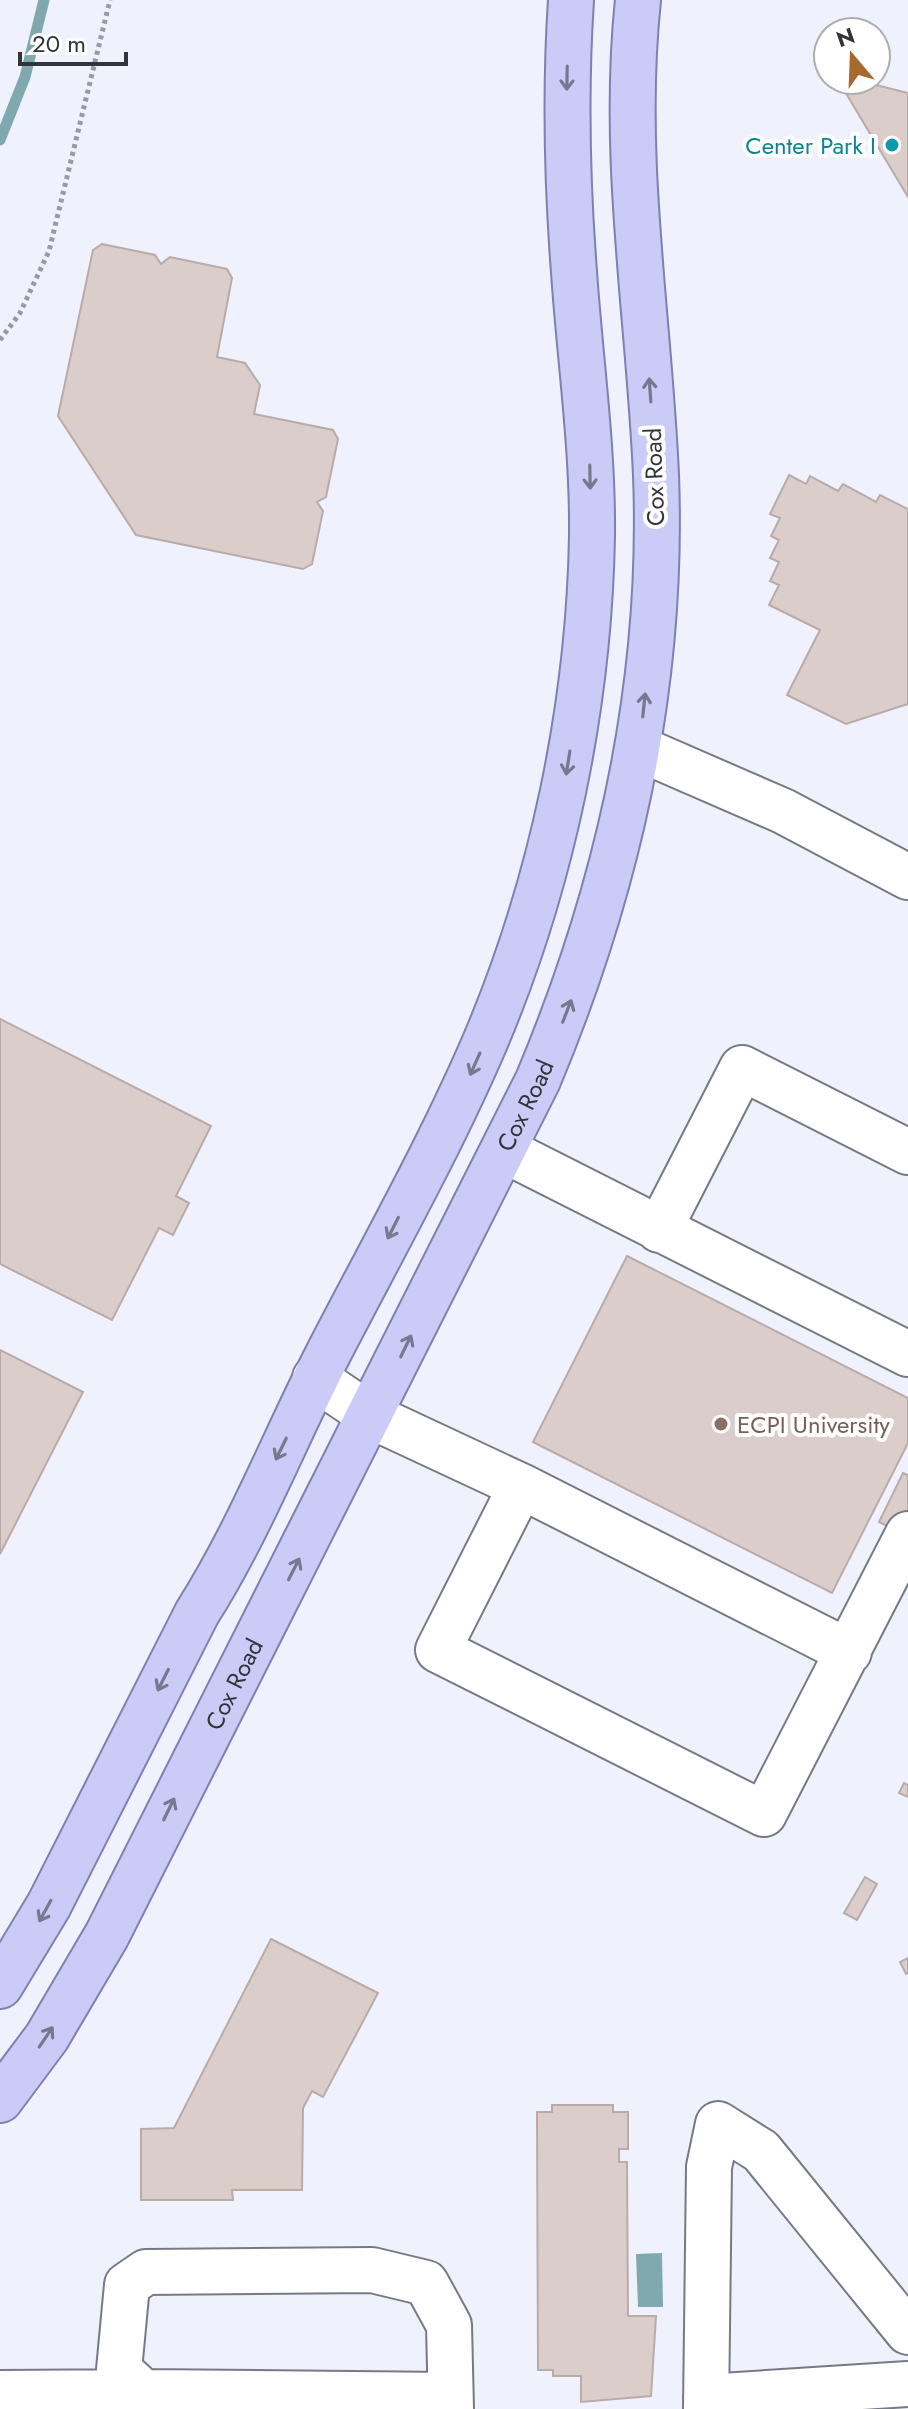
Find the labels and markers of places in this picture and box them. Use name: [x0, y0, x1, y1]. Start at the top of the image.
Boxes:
place label: Center Park I: [745, 128, 876, 163]
marker: Center Park I: [883, 136, 901, 154]
place label: ECPI University: [737, 1407, 890, 1442]
marker: ECPI University: [712, 1415, 730, 1433]

